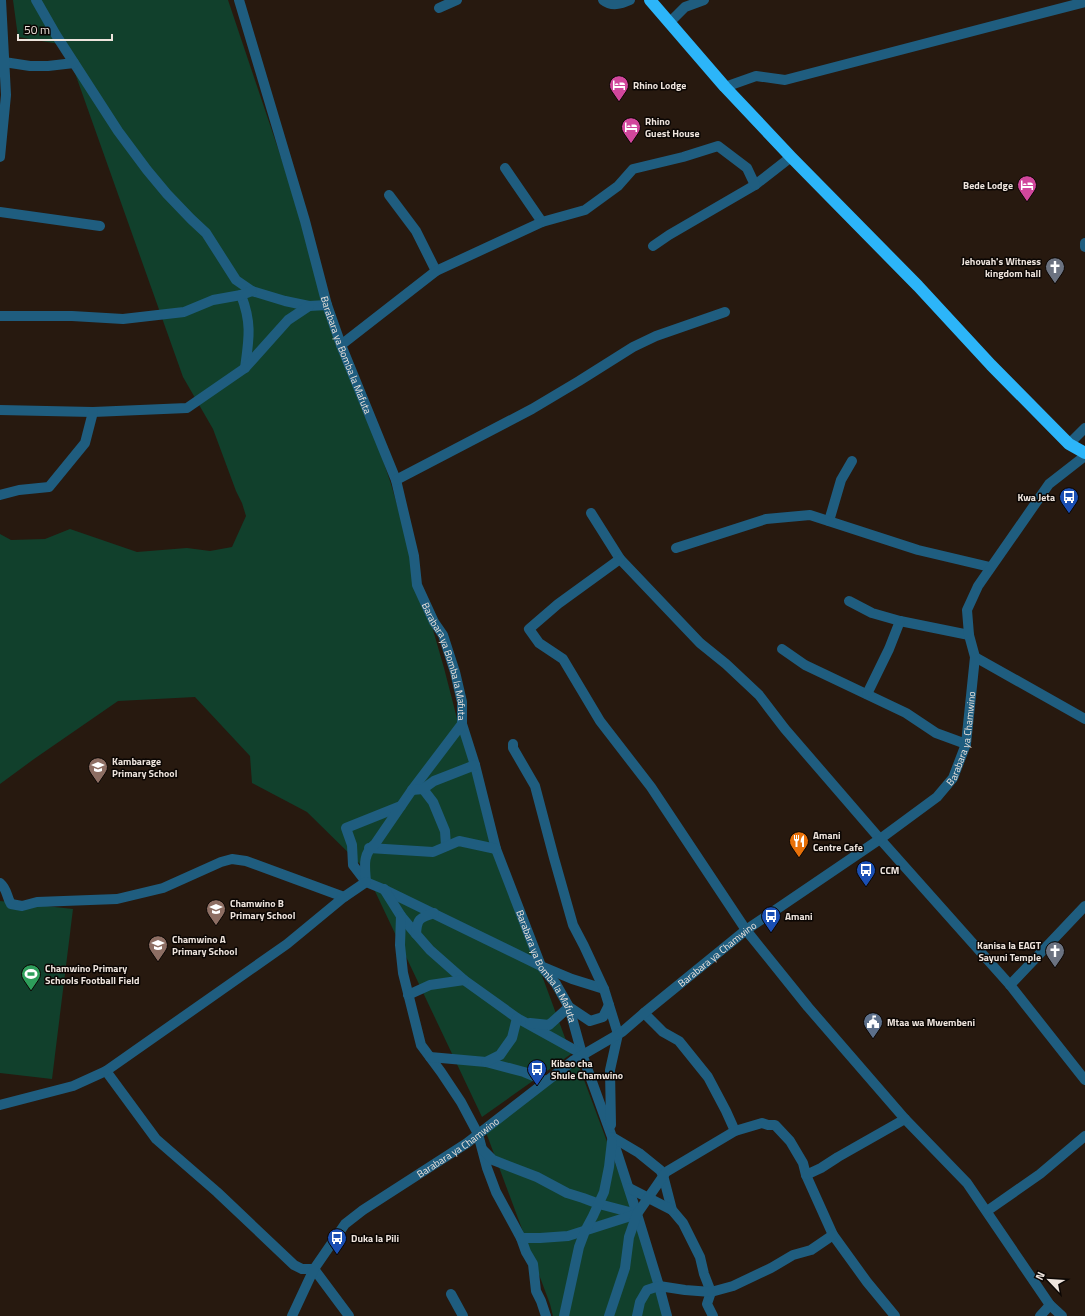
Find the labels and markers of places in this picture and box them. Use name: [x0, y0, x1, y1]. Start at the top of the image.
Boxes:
hotel icon: Rhino Lodge: [608, 74, 630, 102]
place label: Rhino Lodge: [633, 78, 686, 93]
place label: Rhino Guest House: [645, 114, 700, 141]
hotel icon: Rhino Guest House: [620, 116, 642, 144]
hotel icon: Bede Lodge: [1016, 174, 1038, 202]
place label: Bede Lodge: [963, 178, 1013, 193]
place label: Jehovah's Witness kingdom hall: [962, 254, 1041, 281]
church icon: Jehovah's Witness kingdom hall: [1044, 256, 1066, 284]
bus stop icon: Kwa Jeta: [1058, 486, 1080, 514]
place label: Kwa Jeta: [1017, 490, 1055, 505]
place label: Kambarage Primary School: [112, 754, 178, 781]
school or university icon: Kambarage Primary School: [87, 756, 109, 784]
place label: Amani Centre Cafe: [813, 828, 863, 855]
restaurant icon: Amani Centre Cafe: [788, 830, 810, 858]
bus stop icon: CCM: [855, 859, 877, 887]
place label: CCM: [880, 863, 899, 878]
place label: Chamwino B Primary School: [230, 896, 296, 923]
school or university icon: Chamwino B Primary School: [205, 898, 227, 926]
bus stop icon: Amani: [760, 905, 782, 933]
place label: Amani: [785, 909, 813, 924]
place label: Chamwino A Primary School: [172, 932, 238, 959]
school or university icon: Chamwino A Primary School: [147, 934, 169, 962]
place label: Kanisa la EAGT Sayuni Temple: [977, 938, 1042, 965]
church icon: Kanisa la EAGT Sayuni Temple: [1044, 940, 1066, 968]
place label: Chamwino Primary Schools Football Field: [45, 961, 139, 988]
sports icon: Chamwino Primary Schools Football Field: [20, 963, 42, 991]
public building icon: Mtaa wa Mwembeni: [862, 1011, 884, 1039]
place label: Mtaa wa Mwembeni: [887, 1015, 975, 1030]
place label: Kibao cha Shule Chamwino: [551, 1056, 623, 1083]
bus stop icon: Kibao cha Shule Chamwino: [526, 1058, 548, 1086]
bus stop icon: Duka la Pili: [326, 1227, 348, 1255]
place label: Duka la Pili: [351, 1231, 399, 1246]

